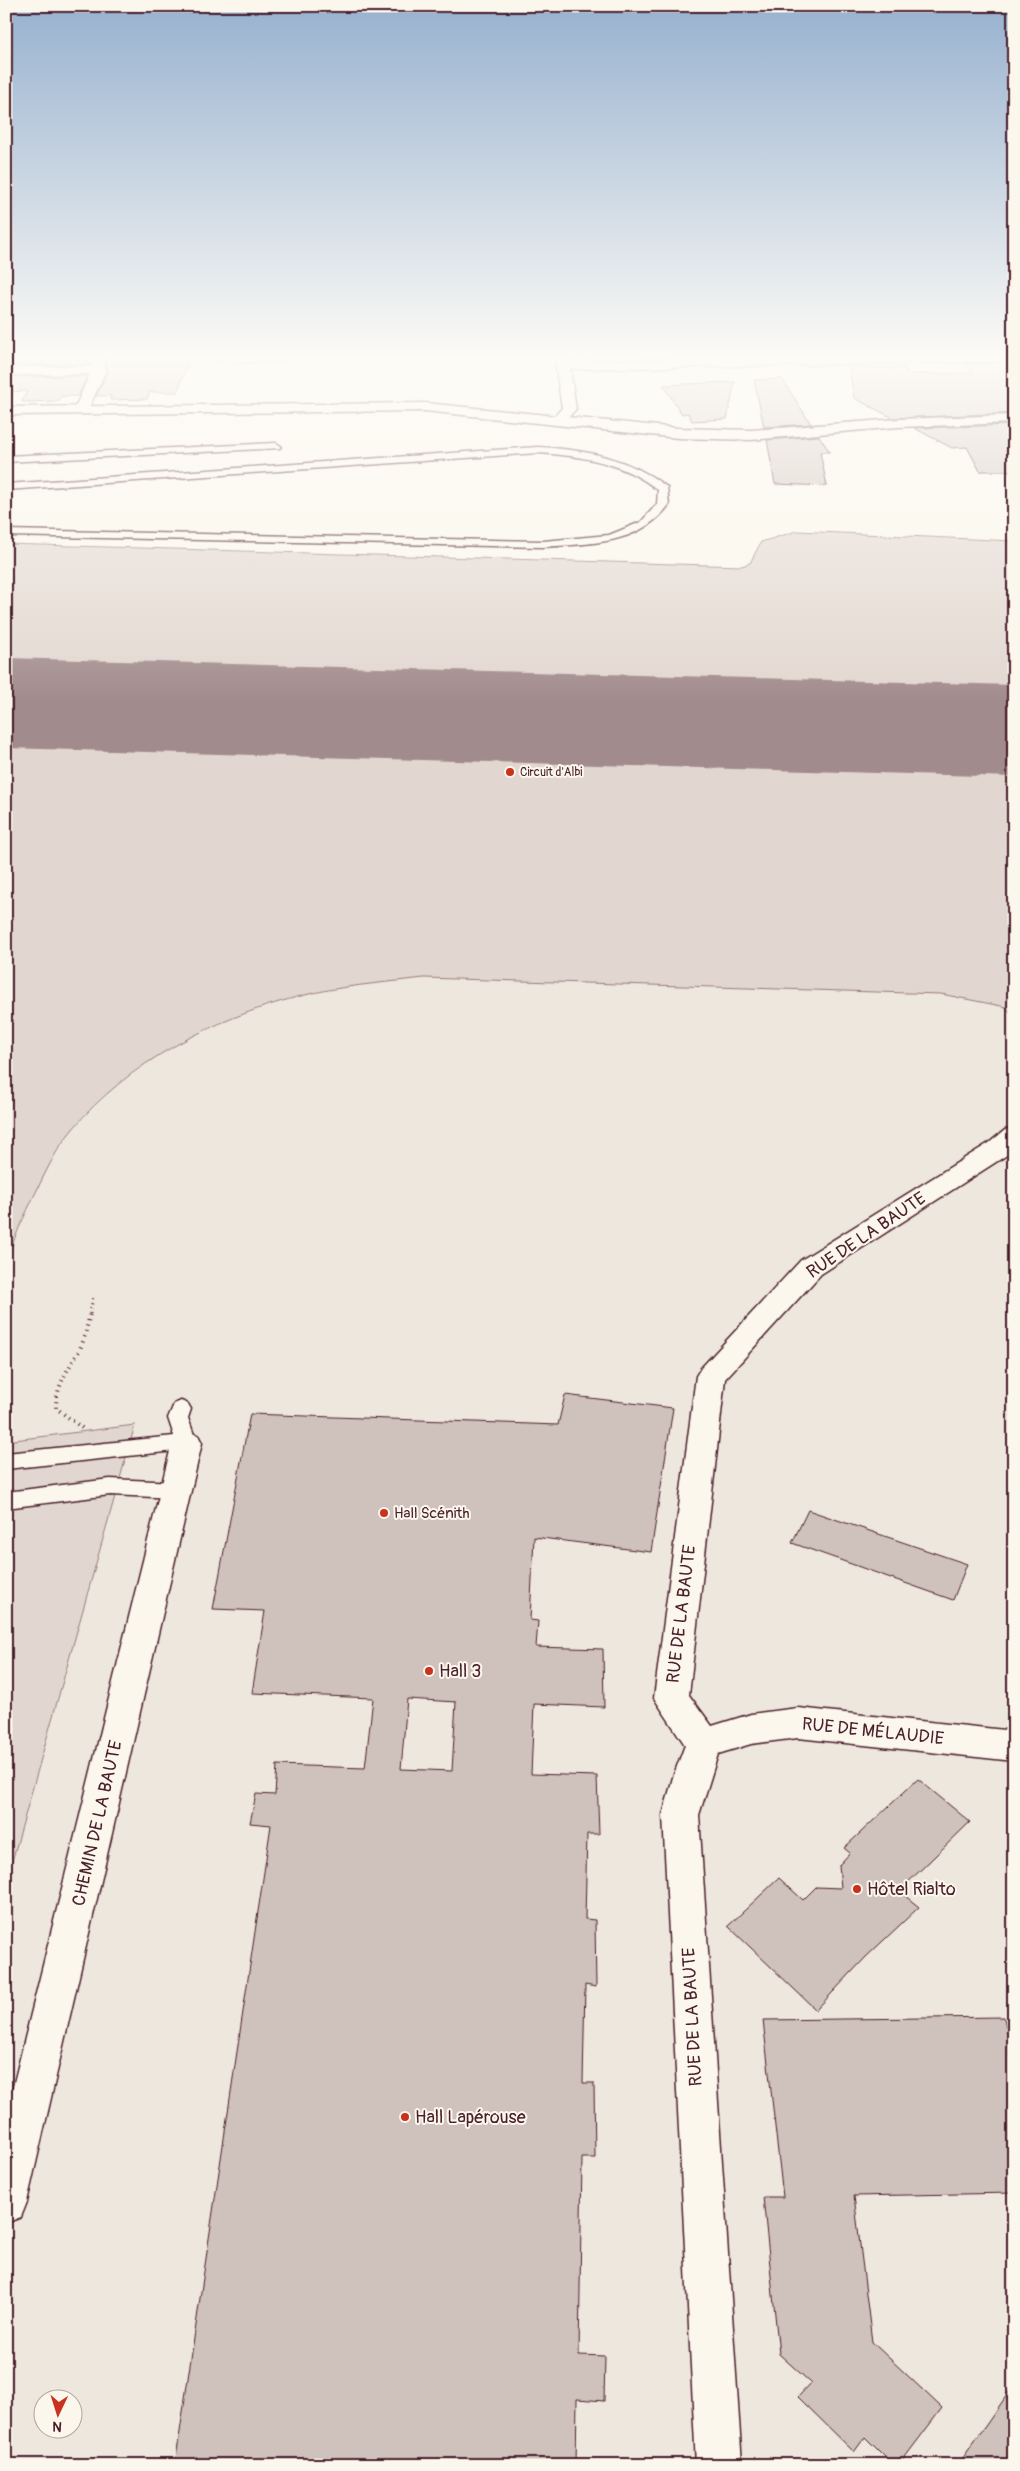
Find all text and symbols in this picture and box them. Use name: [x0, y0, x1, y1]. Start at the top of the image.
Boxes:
place label: Circuit d'Albi: [520, 765, 582, 780]
marker: Circuit d'Albi: [504, 766, 516, 778]
street label: RUE DE LA BAUTE: [802, 1187, 930, 1284]
place label: Hall Scénith: [394, 1504, 469, 1523]
marker: Hall Scénith: [378, 1507, 390, 1519]
street label: RUE DE LA BAUTE: [662, 1544, 701, 1684]
place label: Hall 3: [439, 1660, 481, 1683]
marker: Hall 3: [423, 1665, 435, 1677]
street label: RUE DE MÉLAUDIE: [801, 1713, 945, 1750]
street label: CHEMIN DE LA BAUTE: [67, 1738, 128, 1908]
place label: Hôtel Rialto: [867, 1878, 956, 1901]
marker: Hôtel Rialto: [851, 1883, 863, 1895]
street label: RUE DE LA BAUTE: [677, 1947, 708, 2087]
place label: Hall Lapérouse: [415, 2106, 526, 2129]
marker: Hall Lapérouse: [399, 2111, 411, 2123]
north arrow: [32, 2388, 82, 2438]
text: N: [52, 2418, 62, 2435]

